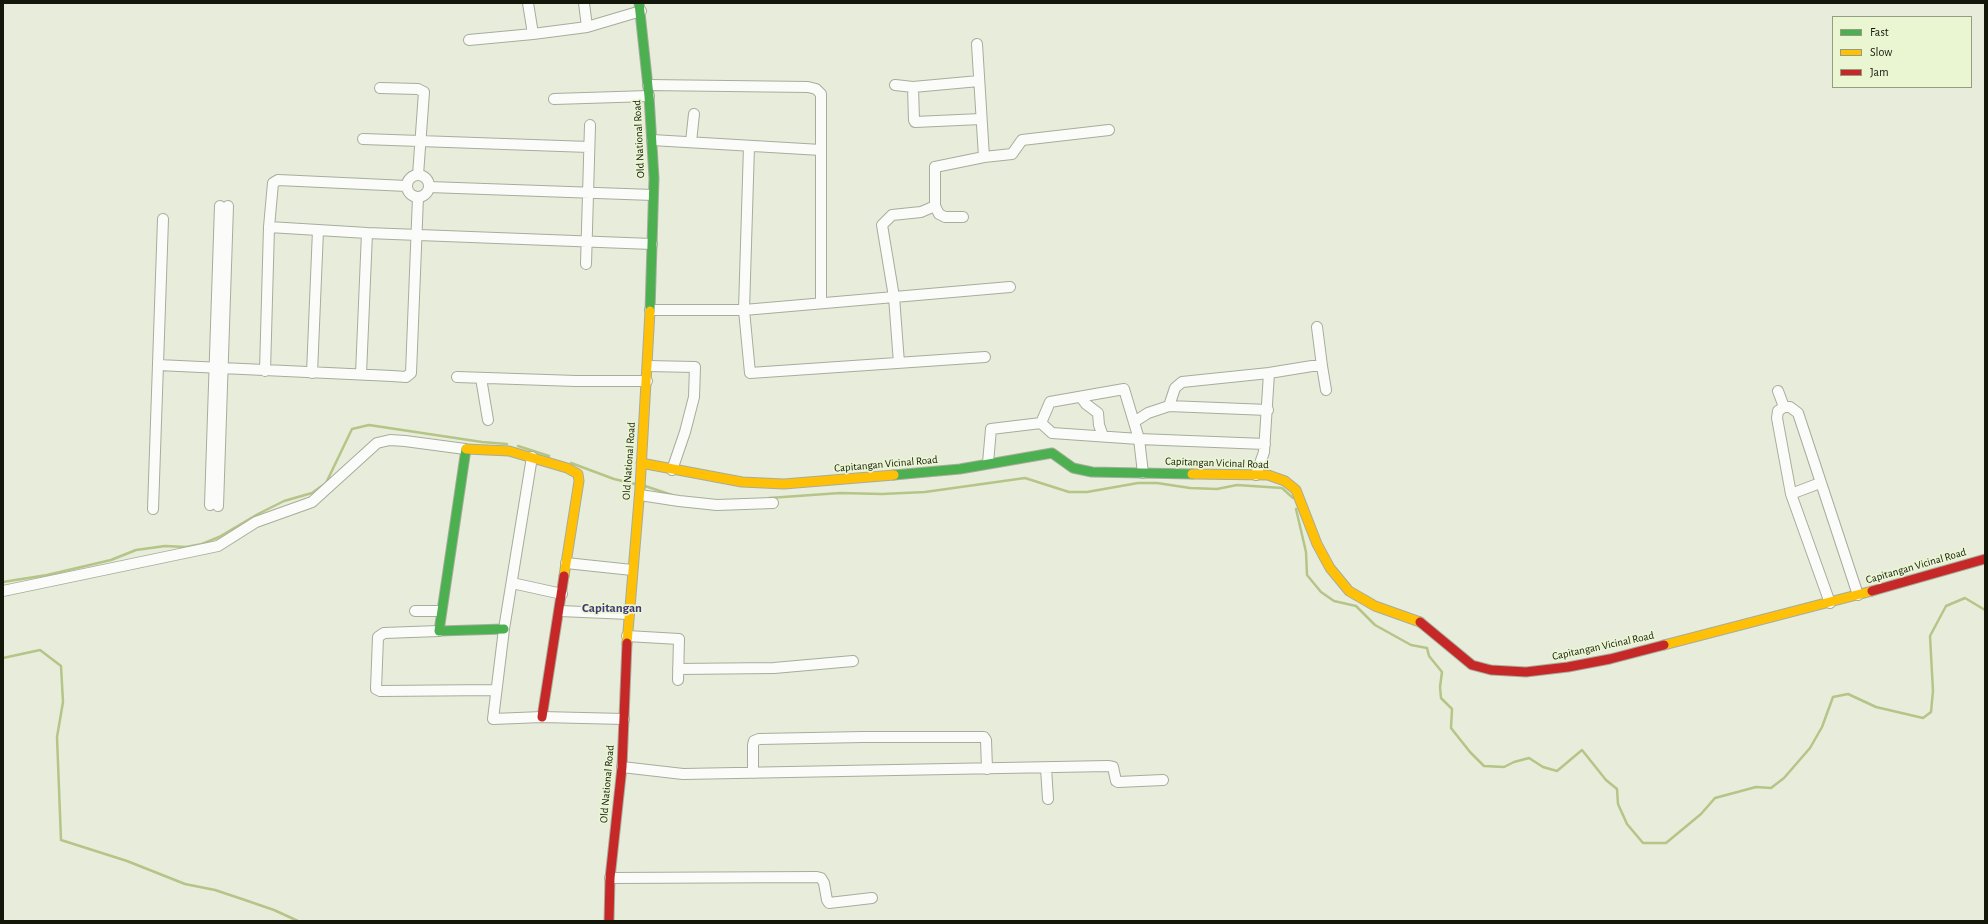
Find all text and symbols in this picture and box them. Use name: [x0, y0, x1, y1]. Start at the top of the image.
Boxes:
legend: [1832, 16, 1972, 88]
text: Fast: [1870, 26, 1889, 38]
text: Slow: [1870, 46, 1892, 58]
text: Jam: [1870, 66, 1889, 78]
street label: Old National Road: [630, 100, 648, 178]
street label: Old National Road: [620, 422, 638, 500]
street label: Capitangan Vicinal Road: [834, 453, 938, 475]
street label: Capitangan Vicinal Road: [1165, 455, 1269, 471]
street label: Capitangan Vicinal Road: [1864, 545, 1968, 587]
district label: Capitangan: [582, 600, 642, 616]
street label: Capitangan Vicinal Road: [1551, 629, 1655, 663]
street label: Old National Road: [597, 744, 617, 824]

